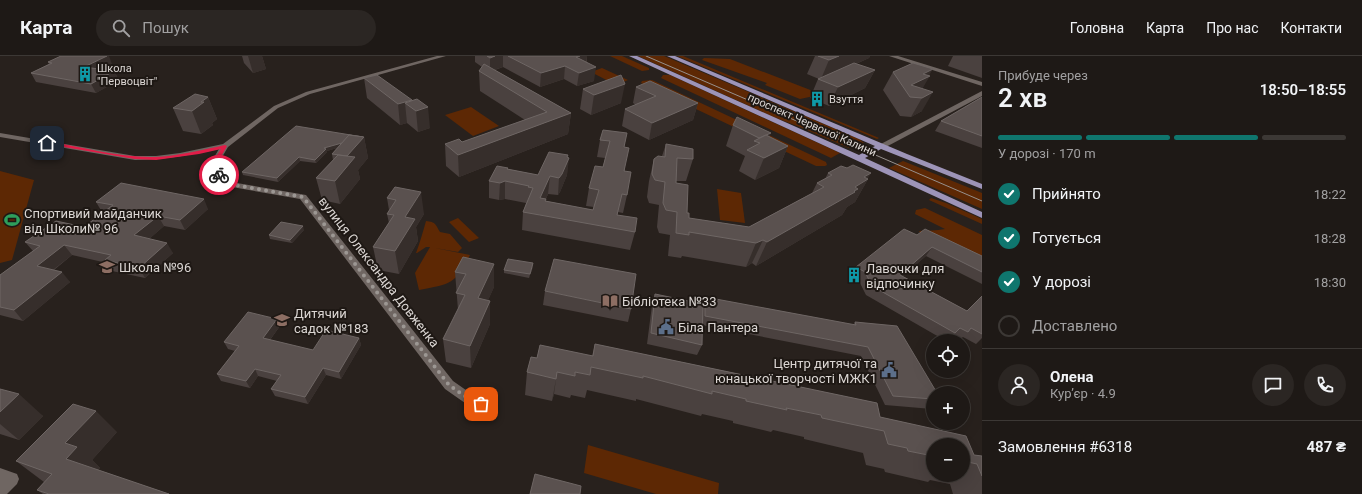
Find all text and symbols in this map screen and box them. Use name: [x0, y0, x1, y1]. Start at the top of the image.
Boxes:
search box: [96, 10, 376, 46]
text: Карта: [20, 16, 72, 39]
icon: search: [110, 17, 132, 39]
text: Пошук: [142, 19, 189, 37]
text: Головна: [1070, 20, 1124, 36]
text: Карта: [1146, 20, 1184, 36]
text: Про нас: [1206, 20, 1259, 36]
text: Контакти: [1281, 20, 1342, 36]
place label: Школа "Первоцвіт": [97, 62, 157, 88]
building icon: Школа "Первоцвіт": [76, 65, 94, 83]
text: Прибуде через: [998, 68, 1088, 83]
text: 18:50–18:55: [1260, 81, 1346, 99]
text: 2 хв: [998, 83, 1047, 113]
building icon: Взуття: [808, 90, 826, 108]
street label: проспект Червоної Калини: [746, 91, 878, 159]
place label: Взуття: [829, 93, 863, 106]
pin: [30, 126, 64, 160]
icon: home: [36, 132, 58, 154]
text: У дорозі · 170 m: [998, 146, 1096, 161]
courier: [199, 155, 239, 195]
icon: bike: [208, 164, 230, 186]
icon: check: [998, 183, 1020, 205]
text: Прийнято: [1032, 185, 1101, 203]
text: 18:22: [1314, 187, 1346, 202]
street label: вулиця Олександра Довженка: [316, 194, 442, 350]
place label: Спортивий майданчик від Школи№ 96: [24, 206, 162, 236]
sports icon: Спортивий майданчик від Школи№ 96: [3, 211, 21, 229]
icon: check: [998, 227, 1020, 249]
text: Готується: [1032, 229, 1101, 247]
text: 18:28: [1314, 231, 1346, 246]
school or university icon: Школа №96: [98, 258, 116, 276]
place label: Школа №96: [119, 260, 191, 275]
place label: Лавочки для відпочинку: [866, 261, 944, 291]
building icon: Лавочки для відпочинку: [845, 266, 863, 284]
icon: check: [998, 271, 1020, 293]
text: У дорозі: [1032, 273, 1091, 291]
text: 18:30: [1314, 275, 1346, 290]
library icon: Бібліотека №33: [601, 292, 619, 310]
place label: Бібліотека №33: [622, 294, 716, 309]
place label: Дитячий садок №183: [294, 306, 369, 336]
school or university icon: Дитячий садок №183: [273, 311, 291, 329]
text: Доставлено: [1032, 317, 1117, 335]
public building icon: Біла Пантера: [657, 318, 675, 336]
place label: Біла Пантера: [678, 320, 758, 335]
map controls: [926, 334, 970, 482]
button: locate: [926, 334, 970, 378]
place label: Центр дитячої та юнацької творчості МЖК1: [715, 356, 877, 386]
public building icon: Центр дитячої та юнацької творчості МЖК1: [880, 361, 898, 379]
button: person: [998, 364, 1040, 406]
button: chat: [1252, 364, 1294, 406]
button: phone: [1304, 364, 1346, 406]
text: Олена: [1050, 368, 1093, 386]
button: +: [926, 386, 970, 430]
text: Кур’єр · 4.9: [1050, 386, 1116, 401]
pin: [464, 387, 498, 421]
icon: bag: [470, 393, 492, 415]
button: −: [926, 438, 970, 482]
text: Замовлення #6318: [998, 438, 1132, 456]
text: 487 ₴: [1306, 438, 1346, 456]

